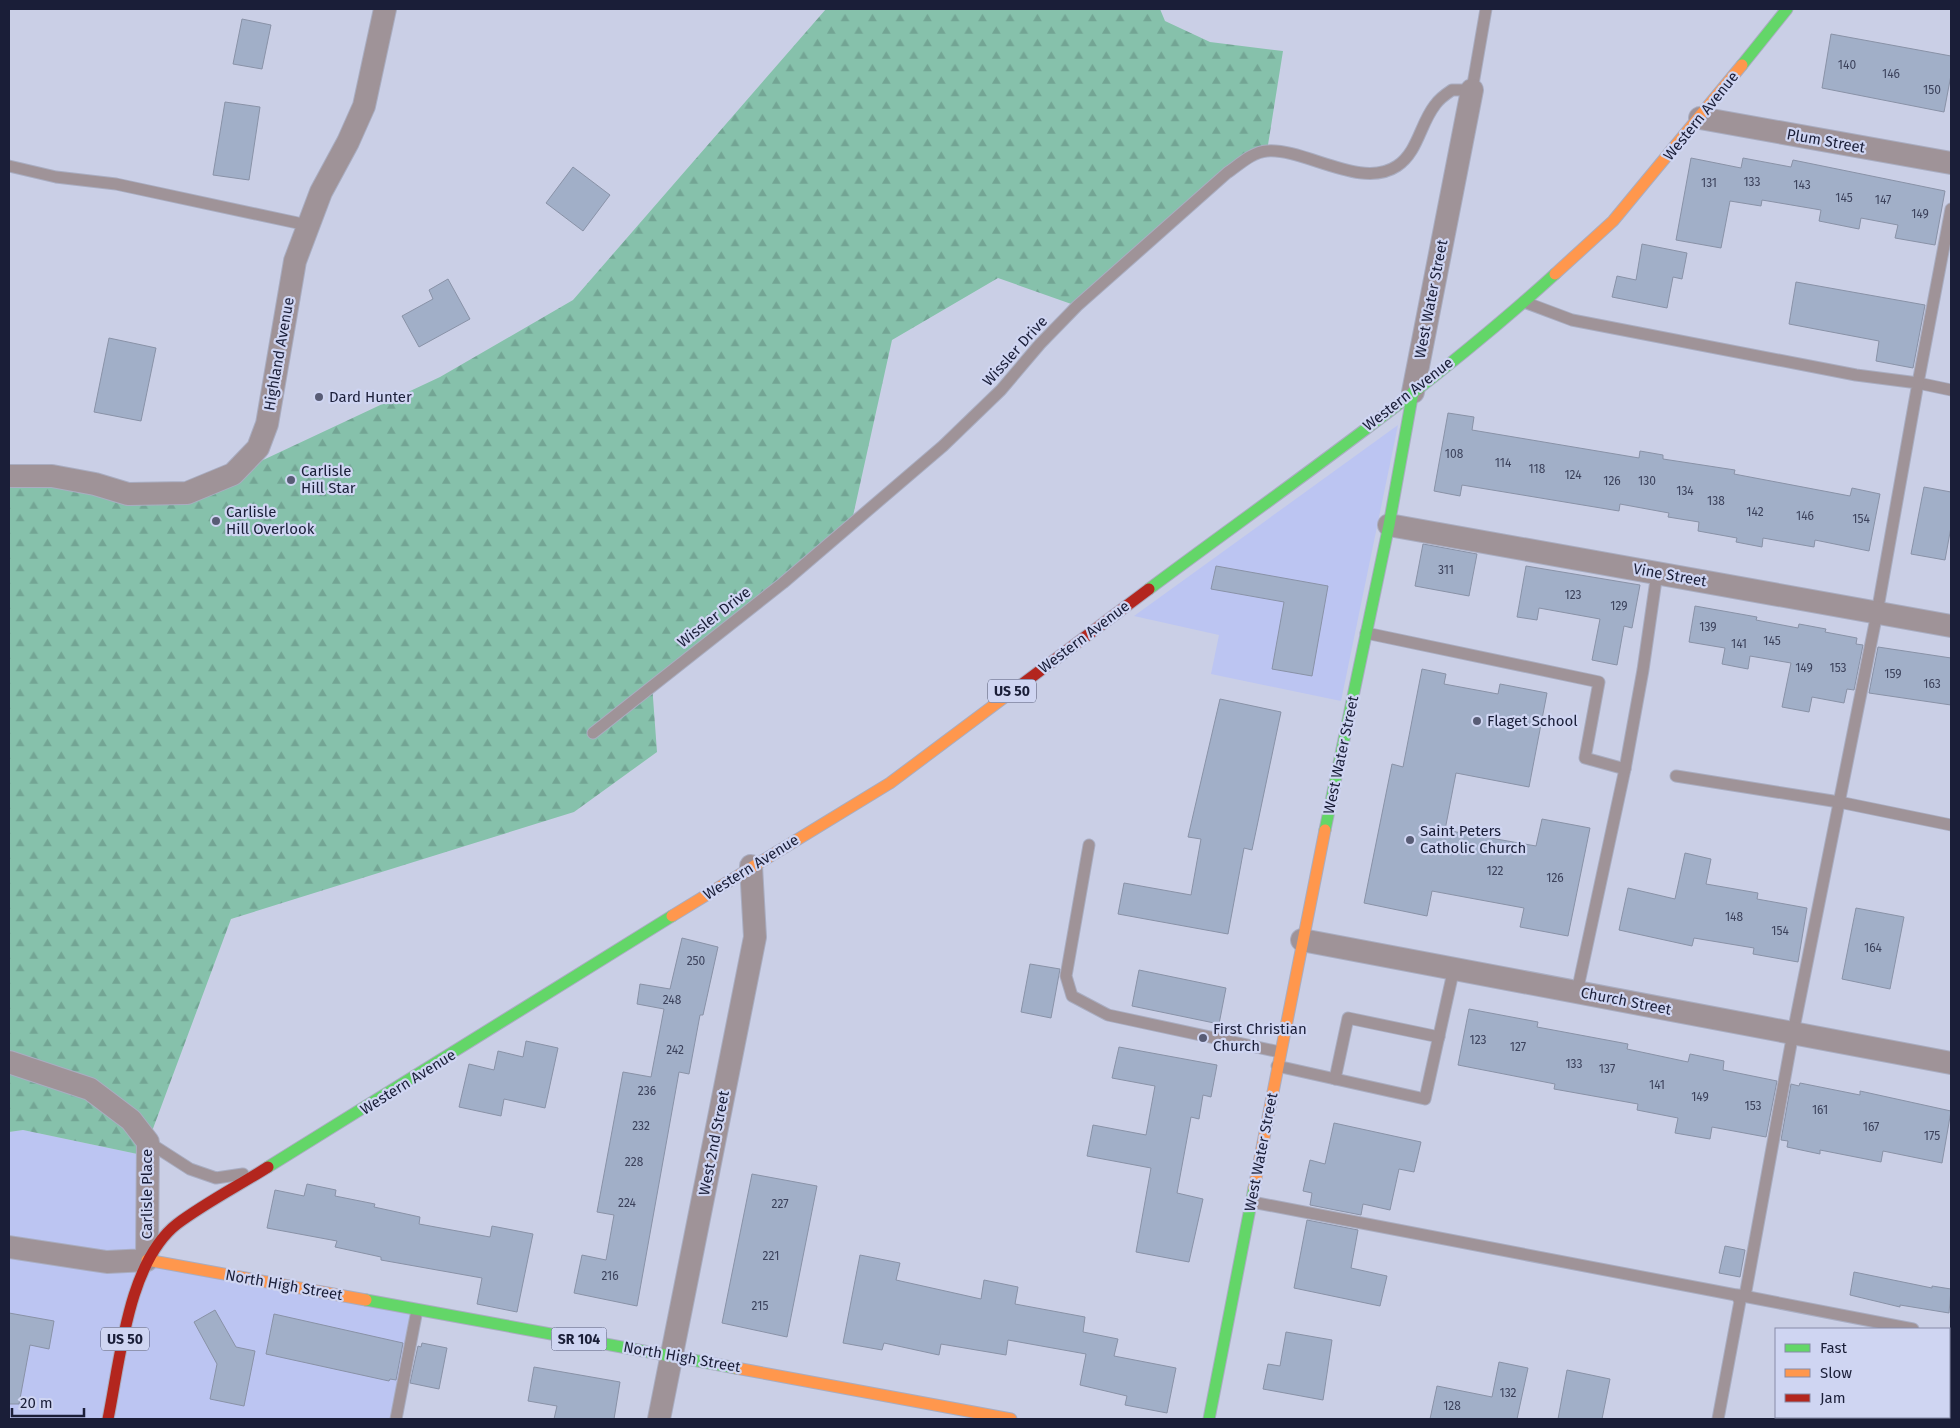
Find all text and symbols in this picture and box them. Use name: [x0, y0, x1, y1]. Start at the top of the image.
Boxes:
house number: 140: [1838, 58, 1856, 72]
house number: 146: [1882, 67, 1900, 81]
street label: Western Avenue: [1660, 68, 1742, 164]
house number: 150: [1923, 83, 1941, 97]
street label: Plum Street: [1785, 125, 1867, 157]
house number: 133: [1743, 175, 1761, 189]
house number: 131: [1701, 176, 1717, 190]
house number: 143: [1793, 178, 1811, 192]
house number: 145: [1835, 191, 1853, 205]
house number: 147: [1875, 193, 1891, 207]
house number: 149: [1911, 207, 1929, 221]
street label: West Water Street: [1411, 237, 1451, 360]
street label: Highland Avenue: [260, 296, 298, 412]
street label: Wissler Drive: [979, 312, 1051, 390]
street label: Western Avenue: [1359, 353, 1457, 435]
place label: Dard Hunter: [329, 388, 412, 406]
marker: Dard Hunter: [313, 391, 325, 403]
house number: 108: [1445, 447, 1464, 461]
house number: 114: [1495, 456, 1512, 470]
place label: Carlisle Hill Star: [301, 462, 356, 497]
house number: 118: [1529, 462, 1546, 476]
house number: 124: [1564, 468, 1582, 482]
marker: Carlisle Hill Star: [285, 474, 297, 486]
house number: 126: [1603, 474, 1621, 488]
house number: 130: [1638, 474, 1656, 488]
house number: 134: [1676, 484, 1694, 498]
house number: 138: [1707, 494, 1725, 508]
place label: Carlisle Hill Overlook: [226, 503, 315, 538]
house number: 142: [1746, 505, 1764, 519]
house number: 146: [1796, 509, 1814, 523]
house number: 154: [1852, 512, 1870, 526]
marker: Carlisle Hill Overlook: [210, 515, 222, 527]
street label: Vine Street: [1632, 560, 1709, 590]
house number: 311: [1438, 563, 1454, 577]
street label: Wissler Drive: [674, 583, 754, 651]
house number: 123: [1564, 588, 1582, 602]
street label: Western Avenue: [1035, 597, 1133, 677]
house number: 129: [1610, 599, 1628, 613]
house number: 139: [1699, 620, 1717, 634]
house number: 145: [1763, 634, 1781, 648]
house number: 141: [1731, 637, 1747, 651]
house number: 149: [1795, 661, 1813, 675]
house number: 153: [1829, 661, 1847, 675]
house number: 159: [1884, 667, 1902, 681]
house number: 163: [1923, 677, 1941, 691]
road number: US 50: [988, 679, 1036, 702]
street label: West Water Street: [1320, 694, 1362, 816]
place label: Flaget School: [1487, 712, 1578, 730]
marker: Flaget School: [1471, 715, 1483, 727]
place label: Saint Peters Catholic Church: [1420, 822, 1526, 857]
street label: Western Avenue: [700, 830, 802, 904]
marker: Saint Peters Catholic Church: [1404, 834, 1416, 846]
house number: 122: [1486, 864, 1504, 878]
house number: 126: [1546, 871, 1564, 885]
house number: 148: [1725, 910, 1743, 924]
house number: 154: [1771, 924, 1789, 938]
house number: 164: [1864, 941, 1883, 955]
house number: 250: [687, 954, 706, 968]
street label: Church Street: [1579, 983, 1673, 1019]
house number: 248: [663, 993, 682, 1007]
place label: First Christian Church: [1213, 1020, 1307, 1055]
marker: First Christian Church: [1197, 1032, 1209, 1044]
house number: 123: [1469, 1033, 1487, 1047]
house number: 127: [1510, 1040, 1526, 1054]
house number: 242: [666, 1043, 684, 1057]
street label: Western Avenue: [357, 1045, 459, 1119]
house number: 133: [1565, 1057, 1583, 1071]
house number: 137: [1599, 1062, 1615, 1076]
house number: 141: [1649, 1078, 1665, 1092]
house number: 236: [638, 1084, 656, 1098]
street label: West 2nd Street: [695, 1088, 733, 1197]
street label: West Water Street: [1241, 1090, 1281, 1213]
house number: 149: [1691, 1090, 1709, 1104]
house number: 153: [1744, 1099, 1762, 1113]
house number: 161: [1812, 1103, 1828, 1117]
house number: 232: [632, 1119, 650, 1133]
house number: 167: [1863, 1120, 1879, 1134]
house number: 175: [1924, 1129, 1940, 1143]
street label: Carlisle Place: [138, 1149, 156, 1239]
house number: 228: [625, 1155, 644, 1169]
house number: 224: [618, 1196, 637, 1210]
house number: 227: [771, 1197, 789, 1211]
house number: 221: [763, 1249, 779, 1263]
street label: North High Street: [224, 1266, 345, 1304]
house number: 216: [601, 1269, 619, 1283]
house number: 215: [752, 1299, 768, 1313]
road number: US 50: [101, 1328, 149, 1350]
road number: SR 104: [552, 1328, 606, 1350]
legend: [1775, 1328, 1950, 1418]
street label: North High Street: [622, 1338, 743, 1376]
text: Fast: [1820, 1339, 1847, 1357]
text: Slow: [1820, 1364, 1852, 1382]
scale bar: [12, 1386, 85, 1418]
house number: 132: [1499, 1386, 1517, 1400]
text: Jam: [1820, 1389, 1846, 1407]
text: 20 m: [20, 1394, 53, 1412]
house number: 128: [1443, 1399, 1461, 1413]

